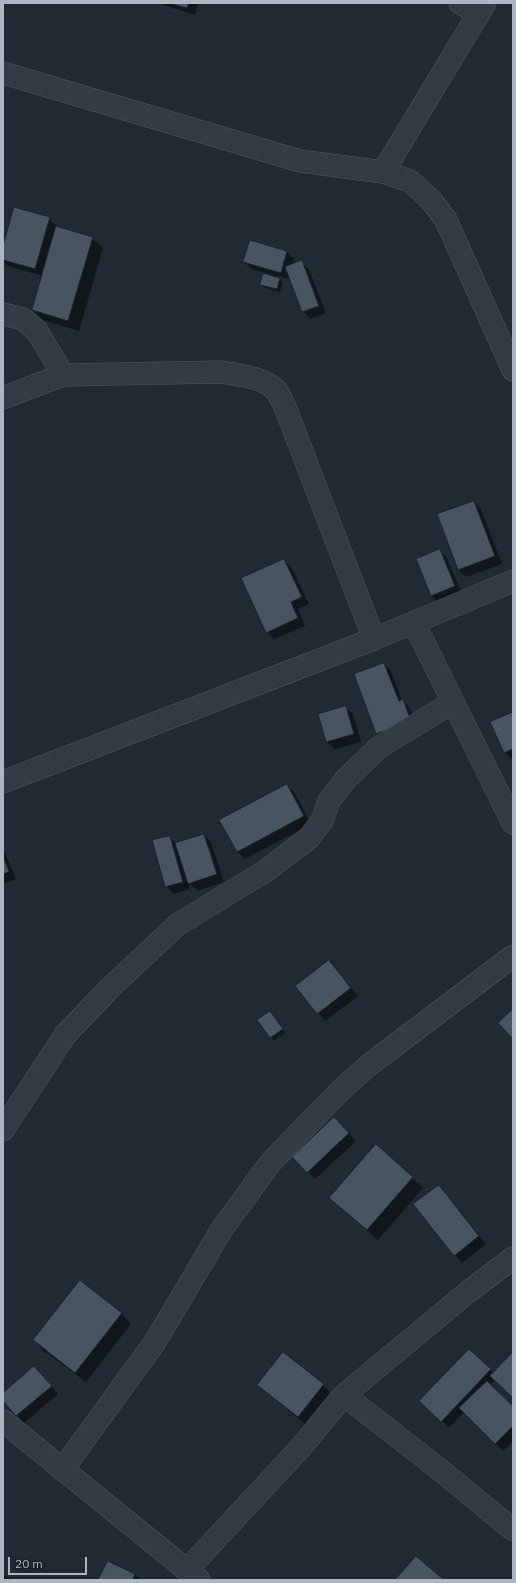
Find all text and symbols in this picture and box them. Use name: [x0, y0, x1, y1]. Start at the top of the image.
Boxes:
scale bar: [10, 1549, 89, 1575]
text: 20 m: [15, 1556, 43, 1571]

